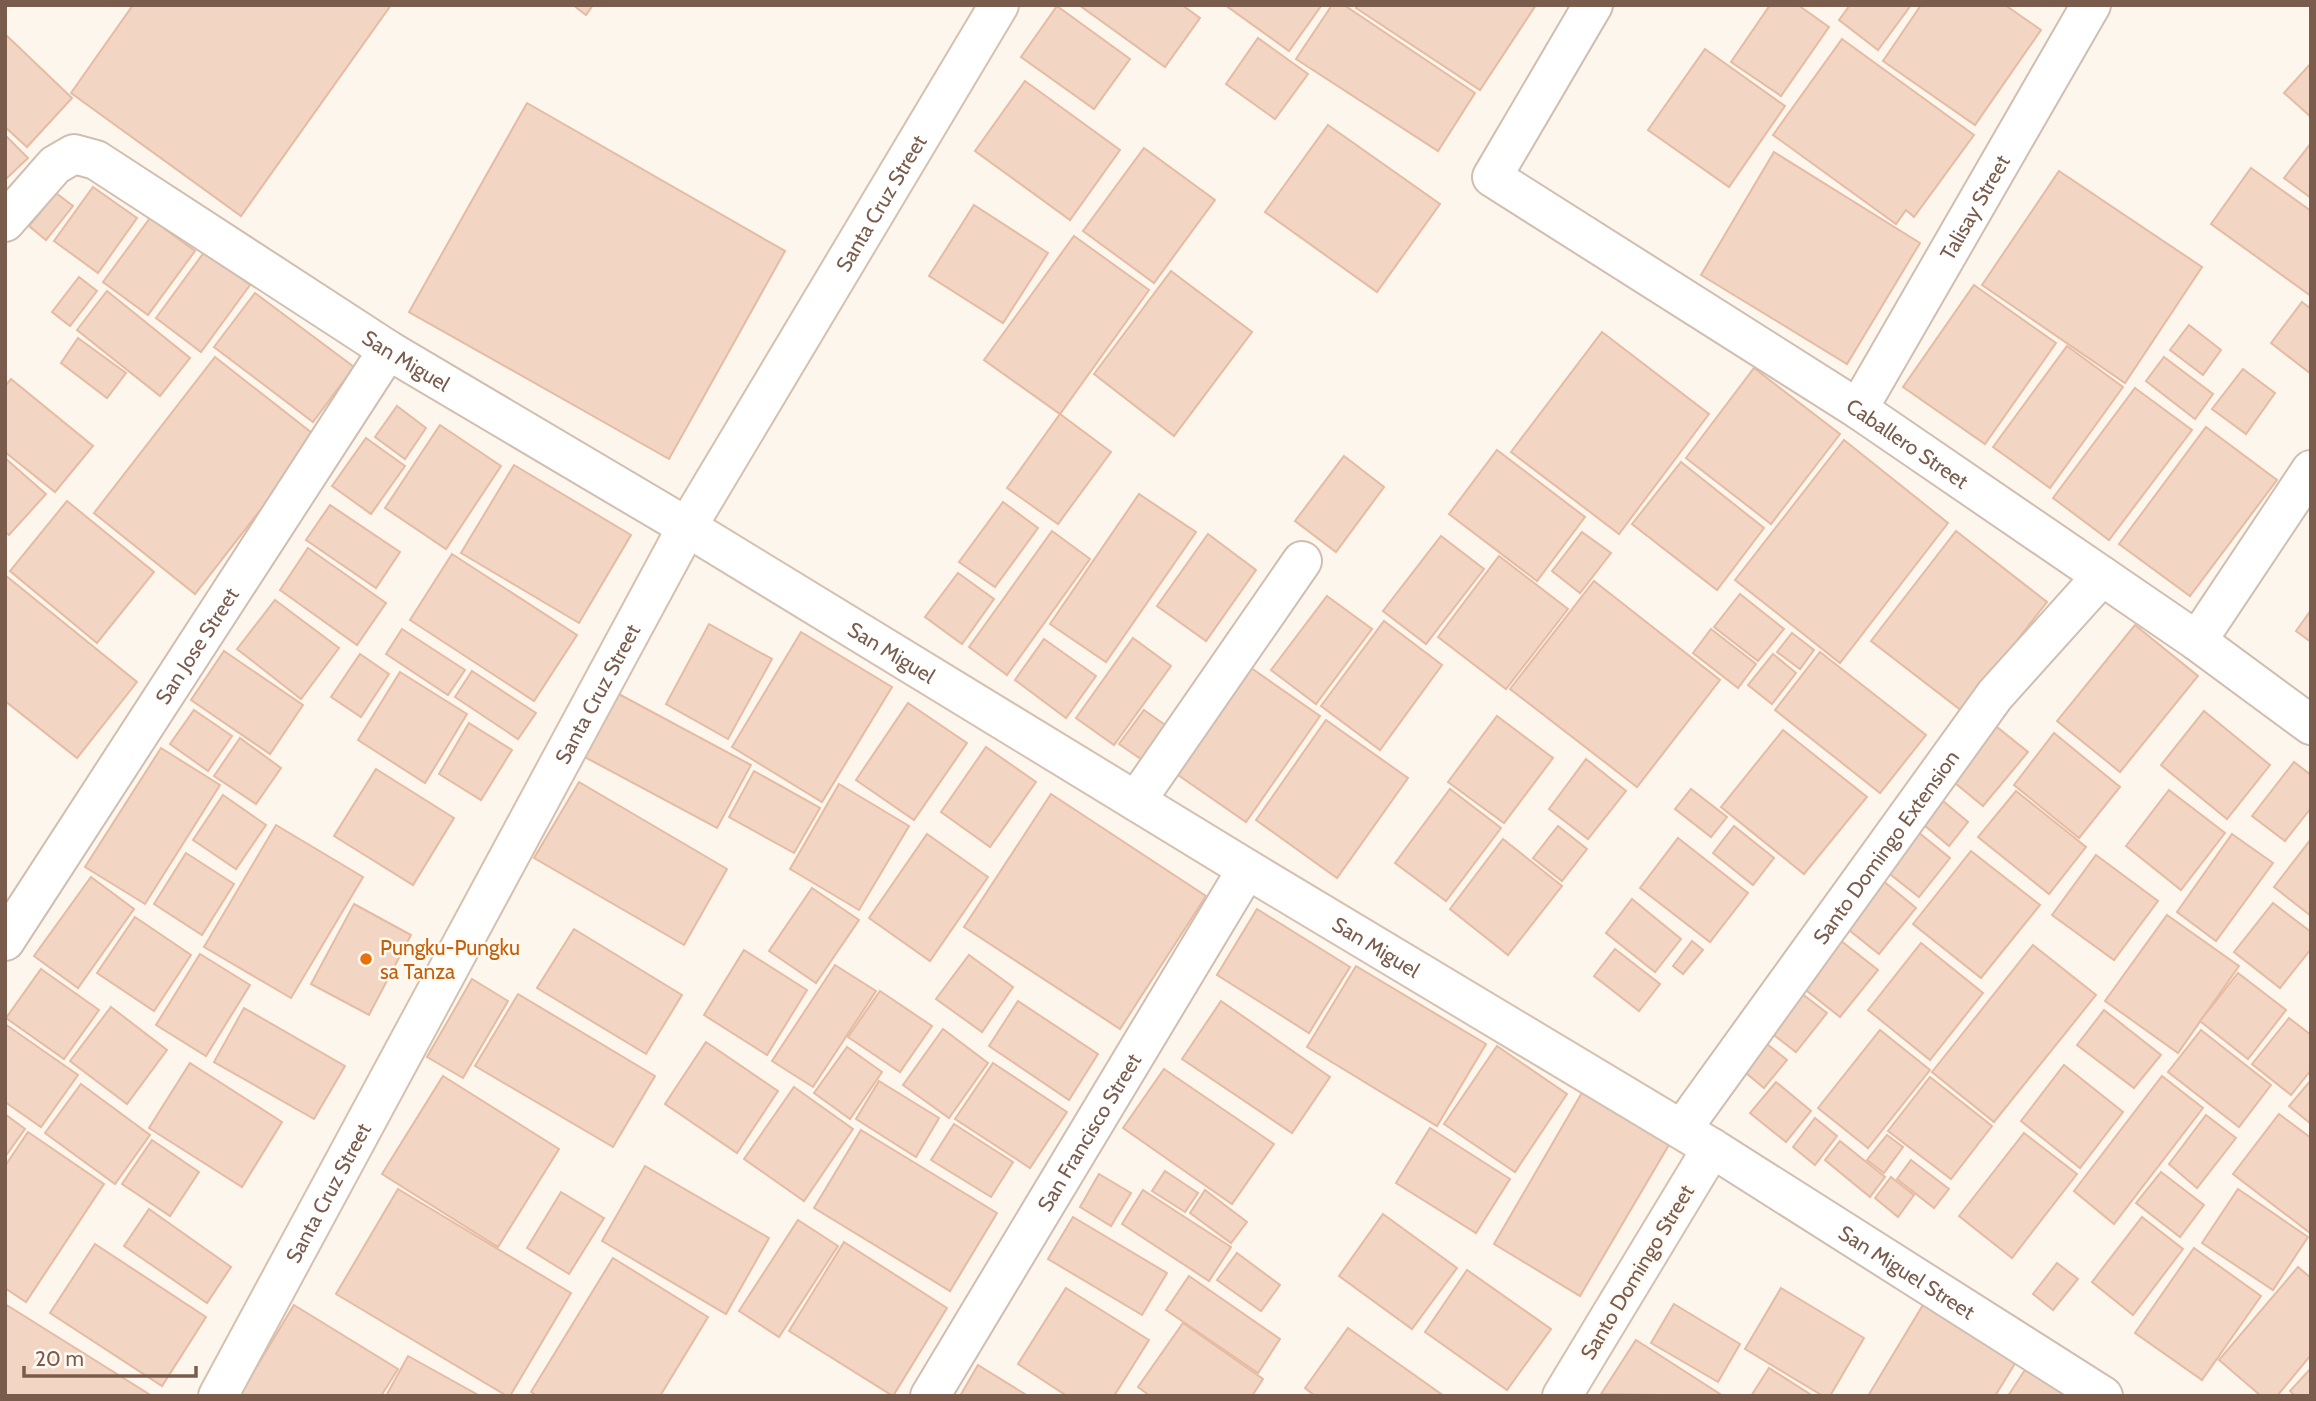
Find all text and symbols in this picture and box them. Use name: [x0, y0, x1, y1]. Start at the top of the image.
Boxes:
street label: Santa Cruz Street: [830, 130, 931, 276]
street label: Talisay Street: [1934, 150, 2015, 264]
street label: San Miguel: [358, 324, 454, 396]
street label: Caballero Street: [1842, 393, 1973, 493]
street label: San Jose Street: [150, 583, 243, 708]
street label: San Miguel: [844, 616, 940, 688]
street label: Santa Cruz Street: [549, 620, 645, 768]
street label: Santo Domingo Extension: [1807, 745, 1964, 949]
street label: San Miguel: [1328, 911, 1425, 982]
place label: Pungku-Pungku sa Tanza: [380, 935, 520, 984]
marker: Pungku-Pungku sa Tanza: [358, 951, 374, 967]
street label: San Francisco Street: [1032, 1049, 1146, 1215]
street label: Santa Cruz Street: [280, 1119, 376, 1267]
street label: Santo Domingo Street: [1575, 1180, 1699, 1364]
street label: San Miguel Street: [1834, 1219, 1980, 1324]
scale bar: [24, 1334, 196, 1378]
text: 20 m: [35, 1346, 84, 1371]

